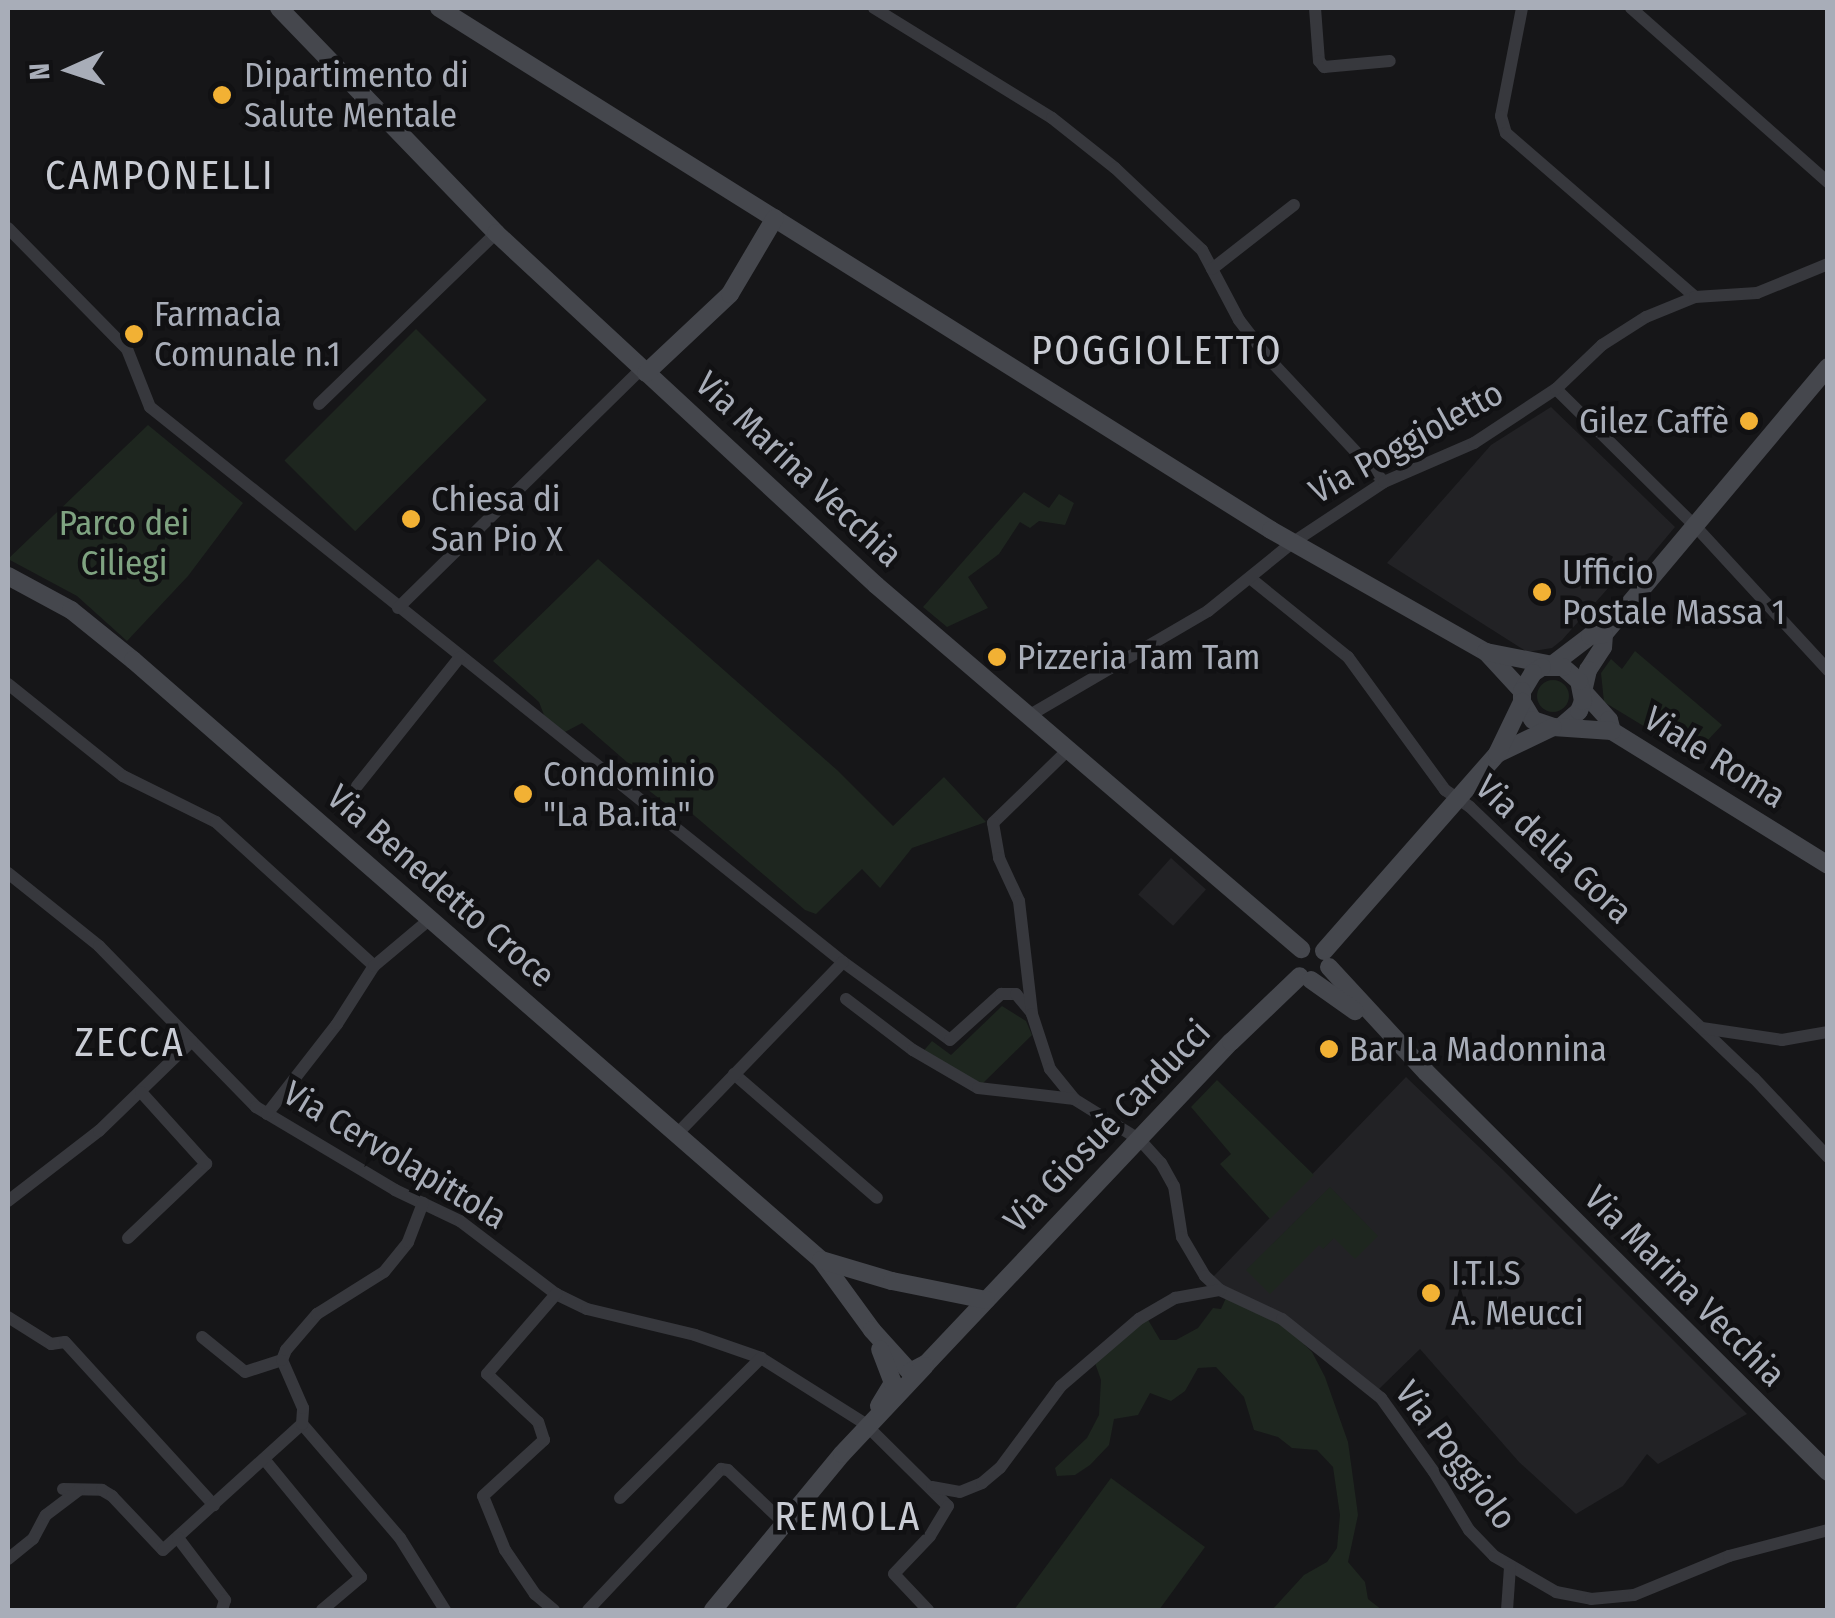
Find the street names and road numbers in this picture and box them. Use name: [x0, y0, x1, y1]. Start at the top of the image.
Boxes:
street label: Via Marina Vecchia: [687, 363, 911, 575]
street label: Via Poggioletto: [1302, 372, 1510, 512]
street label: Viale Roma: [1636, 697, 1794, 817]
street label: Via della Gora: [1467, 766, 1641, 932]
street label: Via Benedetto Croce: [319, 776, 563, 996]
street label: Via Giosuè Carducci: [995, 1011, 1219, 1241]
street label: Via Cervolapittola: [276, 1072, 514, 1238]
street label: Via Marina Vecchia: [1576, 1177, 1794, 1395]
street label: Via Poggiolo: [1386, 1372, 1526, 1538]

